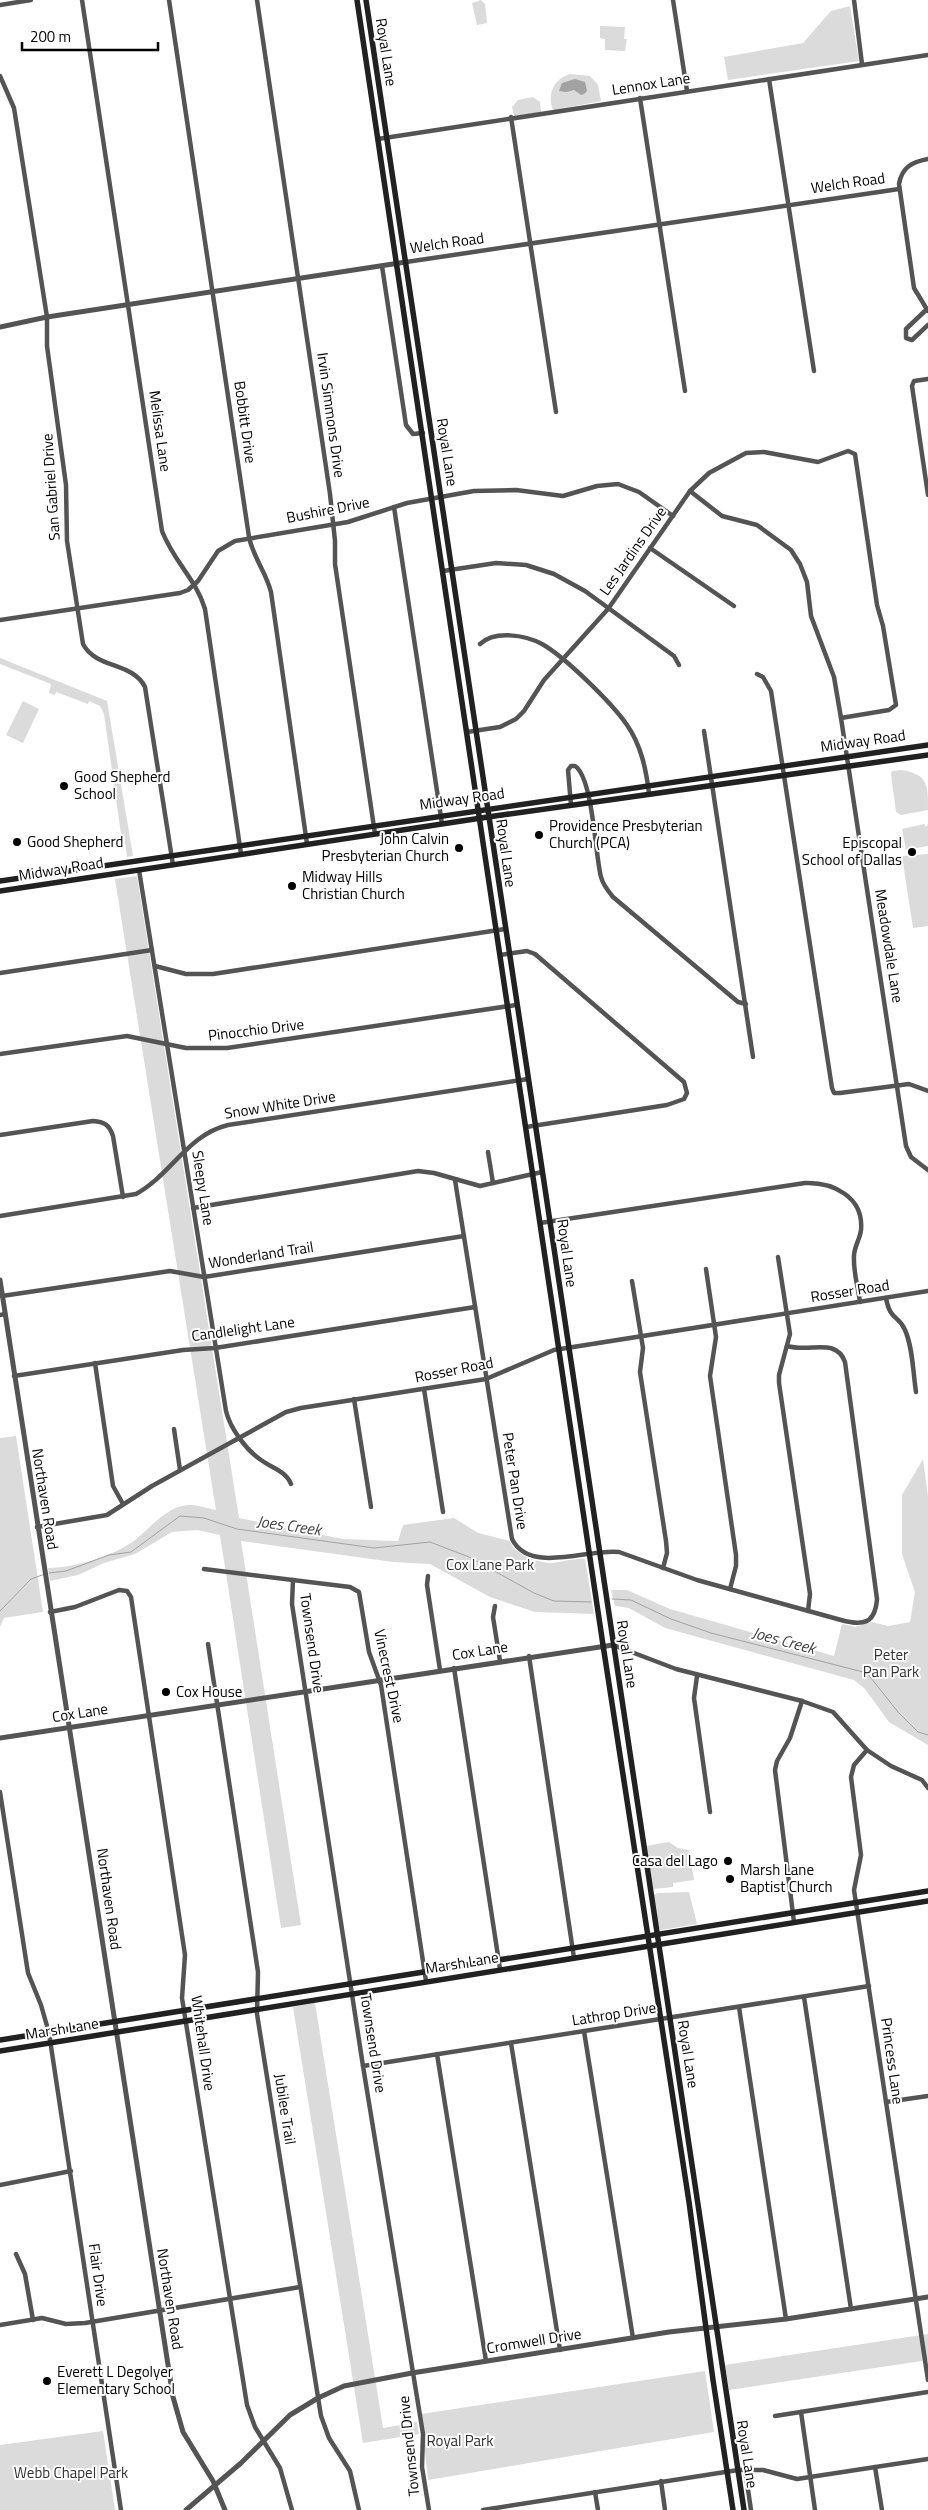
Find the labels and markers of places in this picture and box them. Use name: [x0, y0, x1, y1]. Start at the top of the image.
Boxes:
place label: Good Shepherd School: [74, 765, 171, 805]
marker: Good Shepherd School: [58, 780, 70, 792]
place label: Providence Presbyterian Church (PCA): [549, 814, 702, 854]
place label: John Calvin Presbyterian Church: [322, 827, 449, 867]
marker: Providence Presbyterian Church (PCA): [533, 829, 545, 841]
place label: Good Shepherd: [27, 830, 124, 853]
place label: Episcopal School of Dallas: [802, 831, 902, 871]
marker: Good Shepherd: [11, 836, 23, 848]
marker: John Calvin Presbyterian Church: [453, 842, 465, 854]
marker: Episcopal School of Dallas: [906, 846, 918, 858]
place label: Midway Hills Christian Church: [302, 865, 405, 905]
marker: Midway Hills Christian Church: [286, 880, 298, 892]
place label: Cox House: [176, 1680, 242, 1703]
marker: Cox House: [160, 1686, 172, 1698]
place label: Casa del Lago: [632, 1849, 718, 1872]
marker: Casa del Lago: [722, 1855, 734, 1867]
place label: Marsh Lane Baptist Church: [740, 1858, 833, 1898]
marker: Marsh Lane Baptist Church: [724, 1873, 736, 1885]
place label: Everett L Degolyer Elementary School: [57, 2360, 175, 2400]
marker: Everett L Degolyer Elementary School: [41, 2375, 53, 2387]

